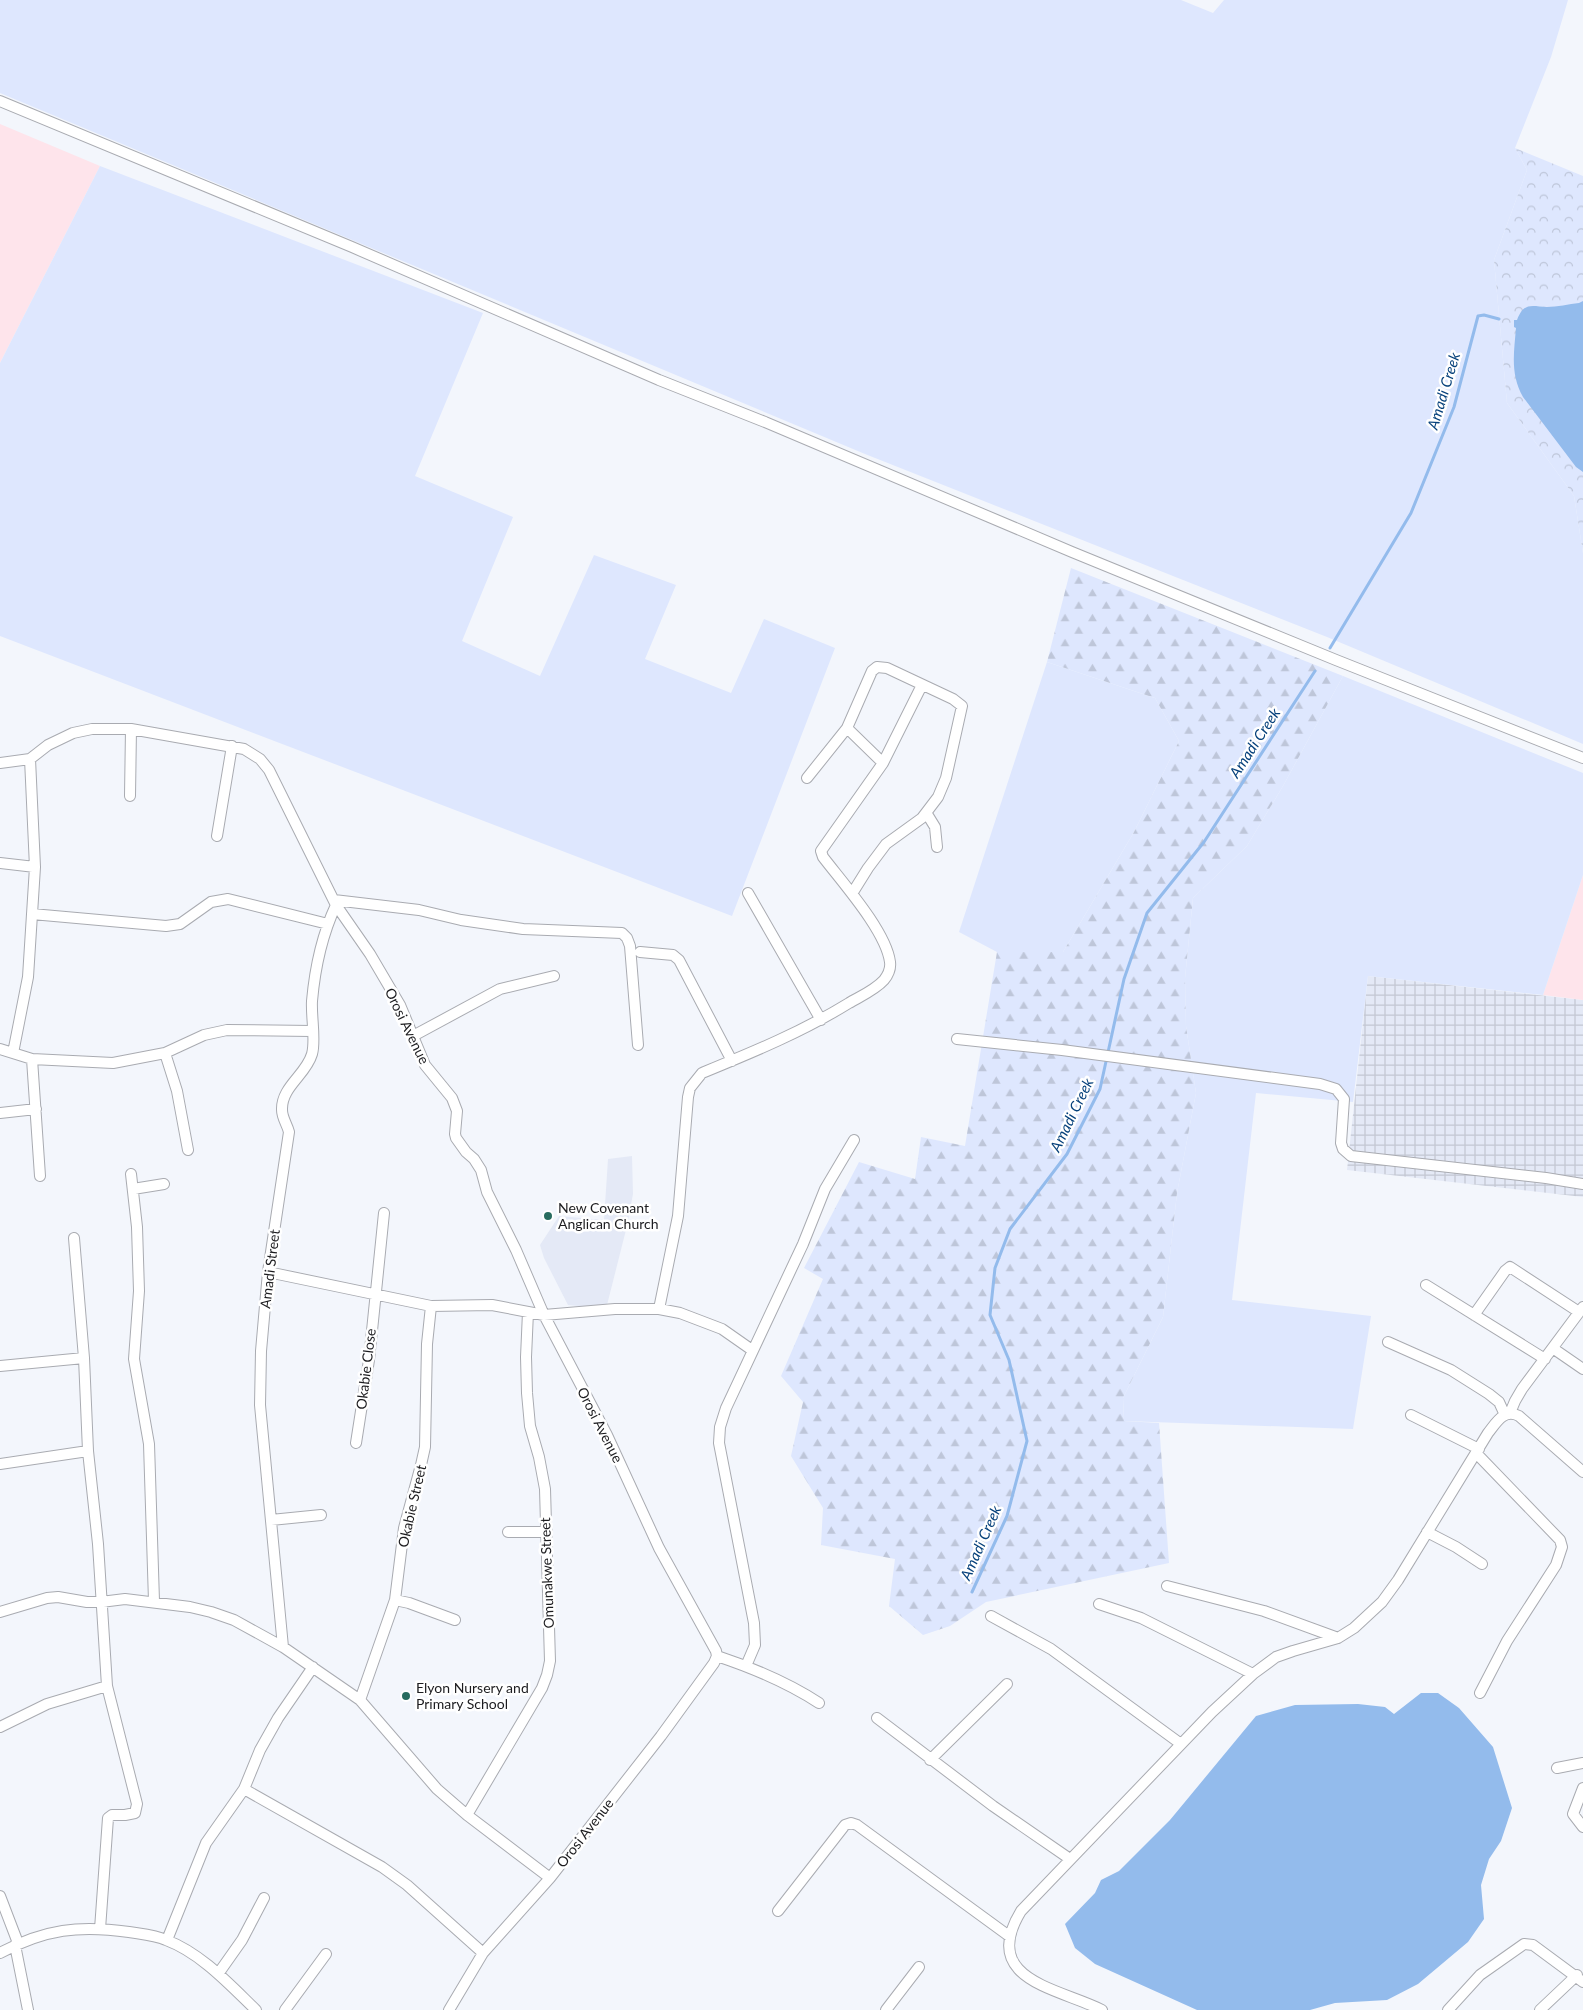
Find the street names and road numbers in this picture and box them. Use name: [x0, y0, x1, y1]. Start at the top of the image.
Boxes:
street label: Orosi Avenue: [382, 985, 433, 1067]
street label: Amadi Street: [256, 1228, 283, 1309]
street label: Okabie Close: [352, 1328, 379, 1410]
street label: Orosi Avenue: [574, 1384, 627, 1465]
street label: Okabie Street: [394, 1463, 429, 1549]
street label: Omunakwe Street: [536, 1517, 557, 1629]
street label: Orosi Avenue: [552, 1795, 617, 1871]

